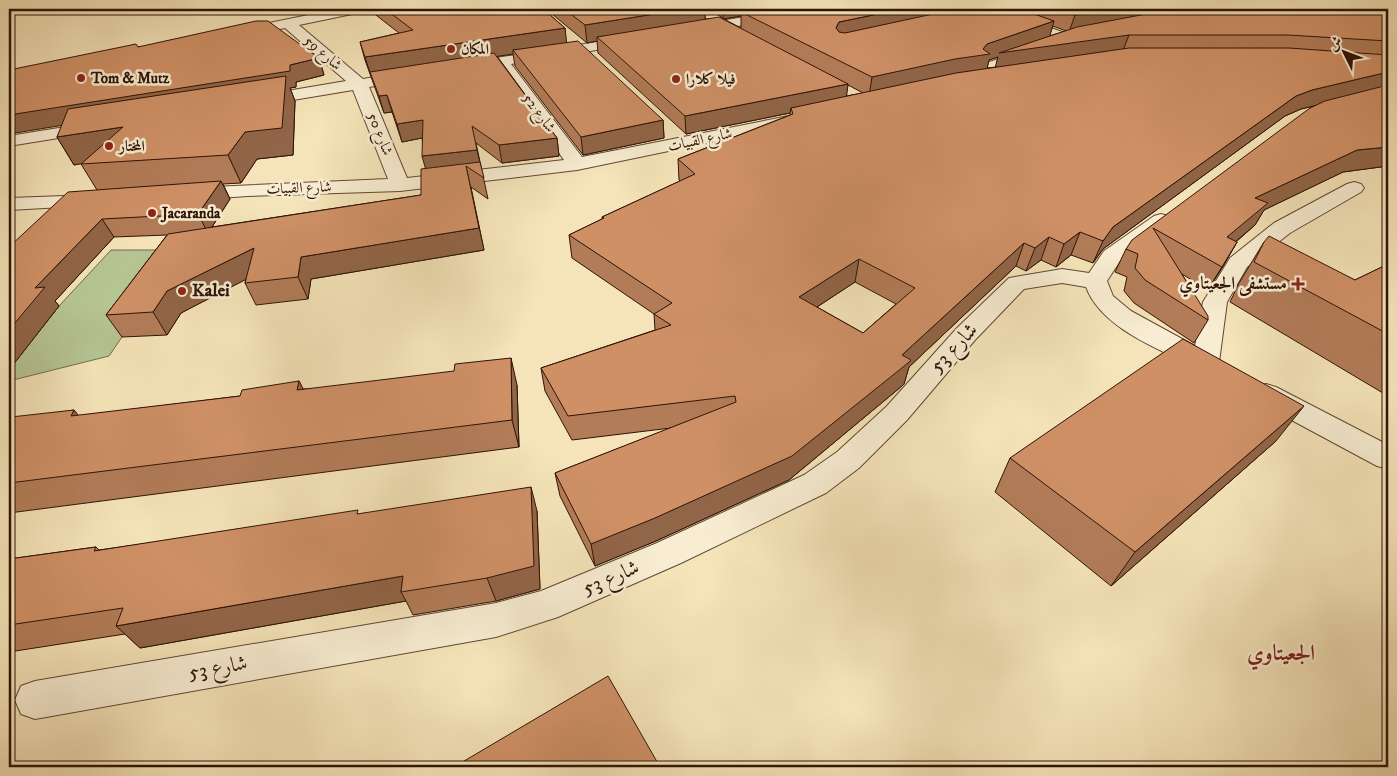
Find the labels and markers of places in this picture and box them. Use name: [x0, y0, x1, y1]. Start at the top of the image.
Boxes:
place label: المكان: [461, 40, 489, 59]
marker: المكان: [445, 43, 457, 55]
place label: Tom & Mutz: [90, 69, 170, 88]
place label: فيلا كلارا: [686, 70, 736, 89]
marker: Tom & Mutz: [75, 72, 87, 84]
marker: فيلا كلارا: [670, 73, 682, 85]
place label: المختار: [117, 137, 145, 156]
marker: المختار: [103, 140, 115, 152]
place label: Jacaranda: [160, 204, 221, 223]
marker: Jacaranda: [146, 207, 158, 219]
place label: مستشفى الجعيتاوي: [1179, 273, 1287, 298]
marker: مستشفى الجعيتاوي: [1291, 277, 1305, 291]
place label: Kalei: [192, 280, 230, 302]
marker: Kalei: [176, 285, 188, 297]

